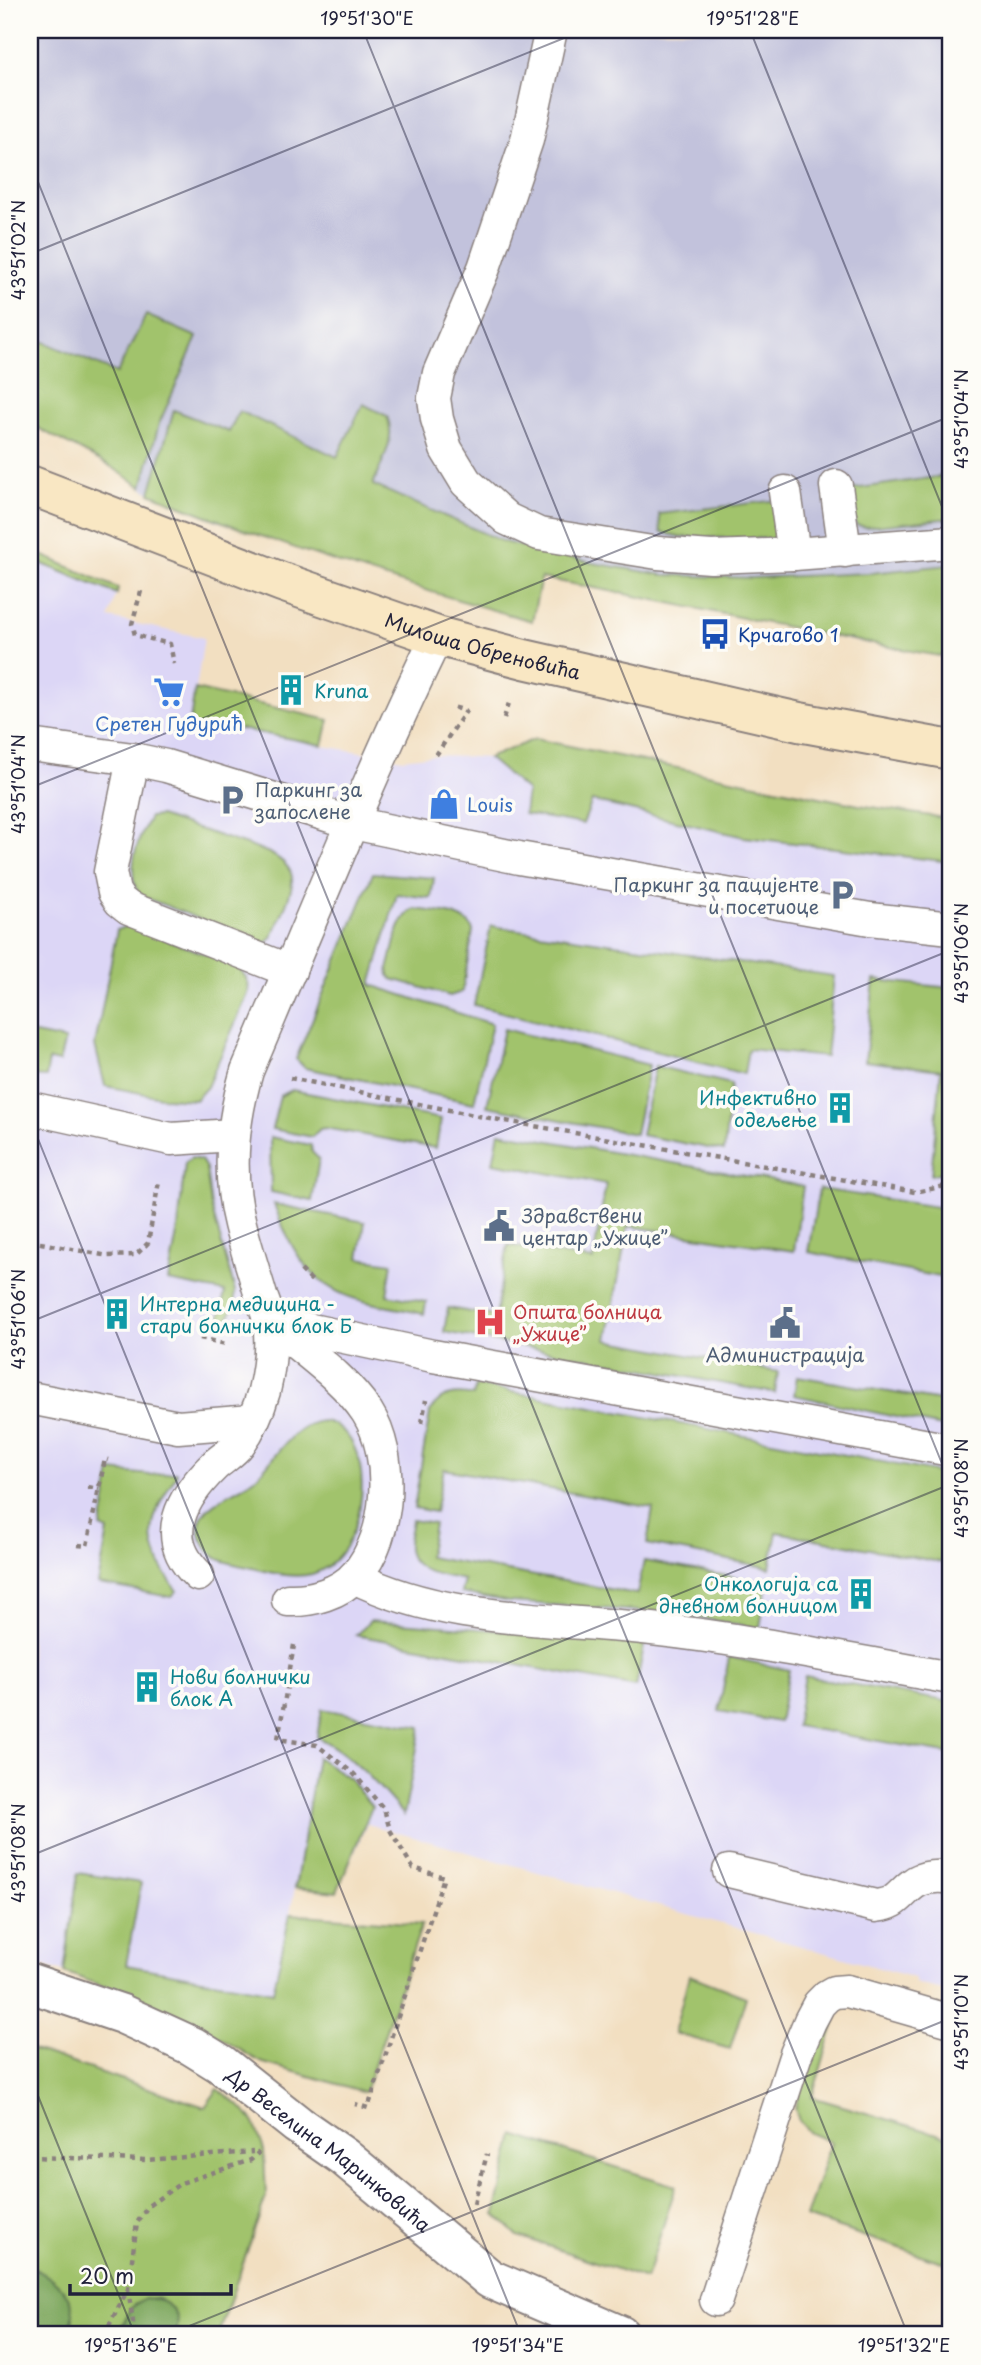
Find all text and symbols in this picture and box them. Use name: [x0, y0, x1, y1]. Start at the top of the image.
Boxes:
text: 19°51'30"E: [320, 4, 414, 31]
text: 19°51'28"E: [707, 4, 799, 31]
text: 43°51'02"N: [4, 200, 31, 300]
text: 43°51'04"N: [947, 369, 974, 469]
street label: Милоша Обреновића: [381, 605, 583, 686]
bus stop icon: Крчагово 1: [698, 617, 732, 651]
place label: Крчагово 1: [738, 620, 839, 648]
building icon: Kruna: [274, 673, 308, 707]
supermarket icon: Сретен Гудурић: [152, 675, 186, 709]
place label: Kruna: [314, 676, 369, 704]
place label: Сретен Гудурић: [95, 709, 243, 737]
text: 43°51'04"N: [4, 734, 31, 834]
place label: Паркинг за запослене: [254, 775, 362, 825]
parking icon: Паркинг за запослене: [215, 783, 249, 817]
shop icon: Louis: [427, 787, 461, 821]
place label: Louis: [467, 790, 513, 818]
place label: Паркинг за пацијенте и посетиоце: [614, 870, 819, 920]
parking icon: Паркинг за пацијенте и посетиоце: [825, 878, 859, 912]
text: 43°51'06"N: [947, 903, 974, 1003]
place label: Инфективно одељење: [699, 1083, 817, 1133]
building icon: Инфективно одељење: [823, 1091, 857, 1125]
place label: Здравствени центар „Ужице”: [521, 1201, 668, 1251]
public building icon: Здравствени центар „Ужице”: [482, 1209, 516, 1243]
text: 43°51'06"N: [4, 1269, 31, 1369]
place label: Интерна медицина - стари болнички блок Б: [140, 1289, 352, 1339]
building icon: Интерна медицина - стари болнички блок Б: [100, 1297, 134, 1331]
place label: Општа болница „Ужице”: [513, 1297, 662, 1347]
hospital icon: Општа болница „Ужице”: [473, 1305, 507, 1339]
public building icon: Администрација: [768, 1306, 802, 1340]
place label: Администрација: [706, 1340, 864, 1368]
text: 43°51'08"N: [947, 1438, 974, 1538]
place label: Онкологија са дневном болницом: [659, 1569, 838, 1619]
building icon: Онкологија са дневном болницом: [844, 1577, 878, 1611]
place label: Нови болнички блок А: [170, 1662, 311, 1712]
building icon: Нови болнички блок А: [130, 1670, 164, 1704]
text: 43°51'08"N: [4, 1803, 31, 1903]
text: 43°51'10"N: [947, 1974, 974, 2070]
street label: Др Веселина Маринковића: [220, 2060, 437, 2238]
scale bar: [70, 2253, 231, 2297]
text: 20 m: [80, 2259, 134, 2291]
text: 19°51'36"E: [85, 2331, 177, 2358]
text: 19°51'34"E: [472, 2331, 564, 2358]
text: 19°51'32"E: [858, 2331, 950, 2358]

